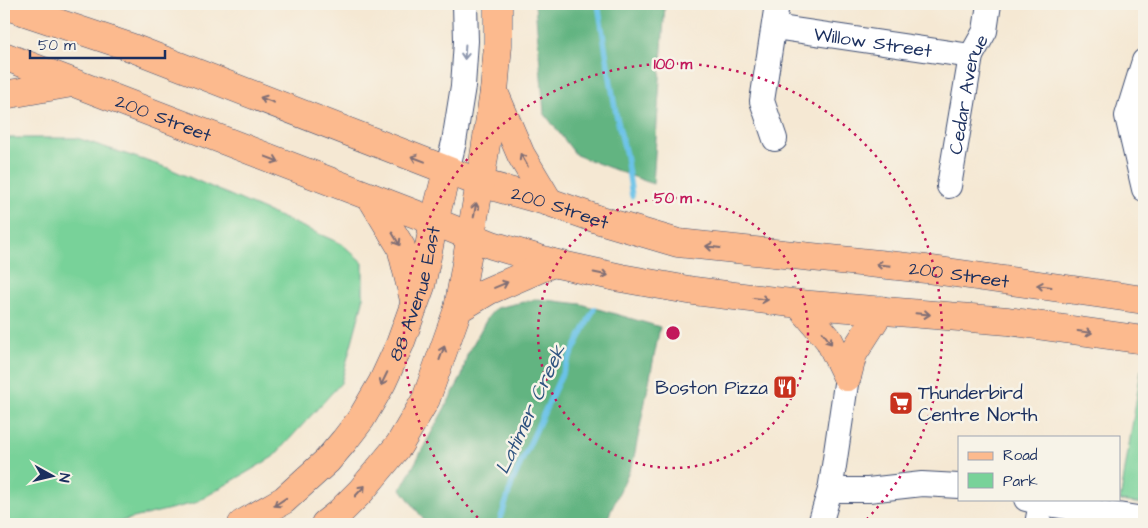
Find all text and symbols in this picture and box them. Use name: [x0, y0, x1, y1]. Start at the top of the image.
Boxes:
street label: Willow Street: [812, 21, 934, 65]
scale bar: [30, 28, 165, 60]
street label: Cedar Avenue: [943, 30, 996, 156]
text: 50 m: [38, 35, 76, 56]
one-way arrow: [461, 44, 470, 60]
text: 100 m: [654, 54, 693, 75]
street label: 200 Street: [111, 88, 215, 150]
one-way arrow: [259, 95, 275, 104]
one-way arrow: [411, 154, 426, 163]
one-way arrow: [519, 154, 529, 168]
one-way arrow: [264, 155, 279, 165]
street label: 200 Street: [508, 180, 612, 237]
text: 50 m: [654, 188, 692, 209]
one-way arrow: [471, 202, 481, 218]
street label: 88 Avenue East: [382, 223, 448, 366]
one-way arrow: [392, 231, 402, 245]
one-way arrow: [705, 242, 721, 252]
street label: 200 Street: [907, 255, 1011, 296]
one-way arrow: [875, 260, 891, 270]
one-way arrow: [593, 269, 609, 279]
one-way arrow: [493, 280, 508, 290]
one-way arrow: [1036, 281, 1052, 291]
one-way arrow: [753, 294, 769, 304]
one-way arrow: [915, 309, 931, 318]
centre of rings: [664, 324, 682, 342]
one-way arrow: [1076, 327, 1092, 337]
one-way arrow: [821, 331, 832, 344]
water label: Latimer Creek: [489, 340, 573, 479]
one-way arrow: [438, 345, 447, 361]
one-way arrow: [379, 371, 388, 386]
restaurant icon: Boston Pizza: [772, 374, 798, 400]
place label: Boston Pizza: [655, 375, 768, 402]
place label: Thunderbird Centre North: [918, 380, 1038, 429]
supermarket icon: Thunderbird Centre North: [888, 390, 914, 416]
legend: [958, 436, 1120, 500]
text: Road: [1003, 445, 1038, 466]
north arrow: [28, 450, 78, 500]
text: Park: [1003, 471, 1038, 492]
text: N: [53, 472, 74, 484]
one-way arrow: [354, 484, 366, 497]
one-way arrow: [273, 497, 287, 507]

